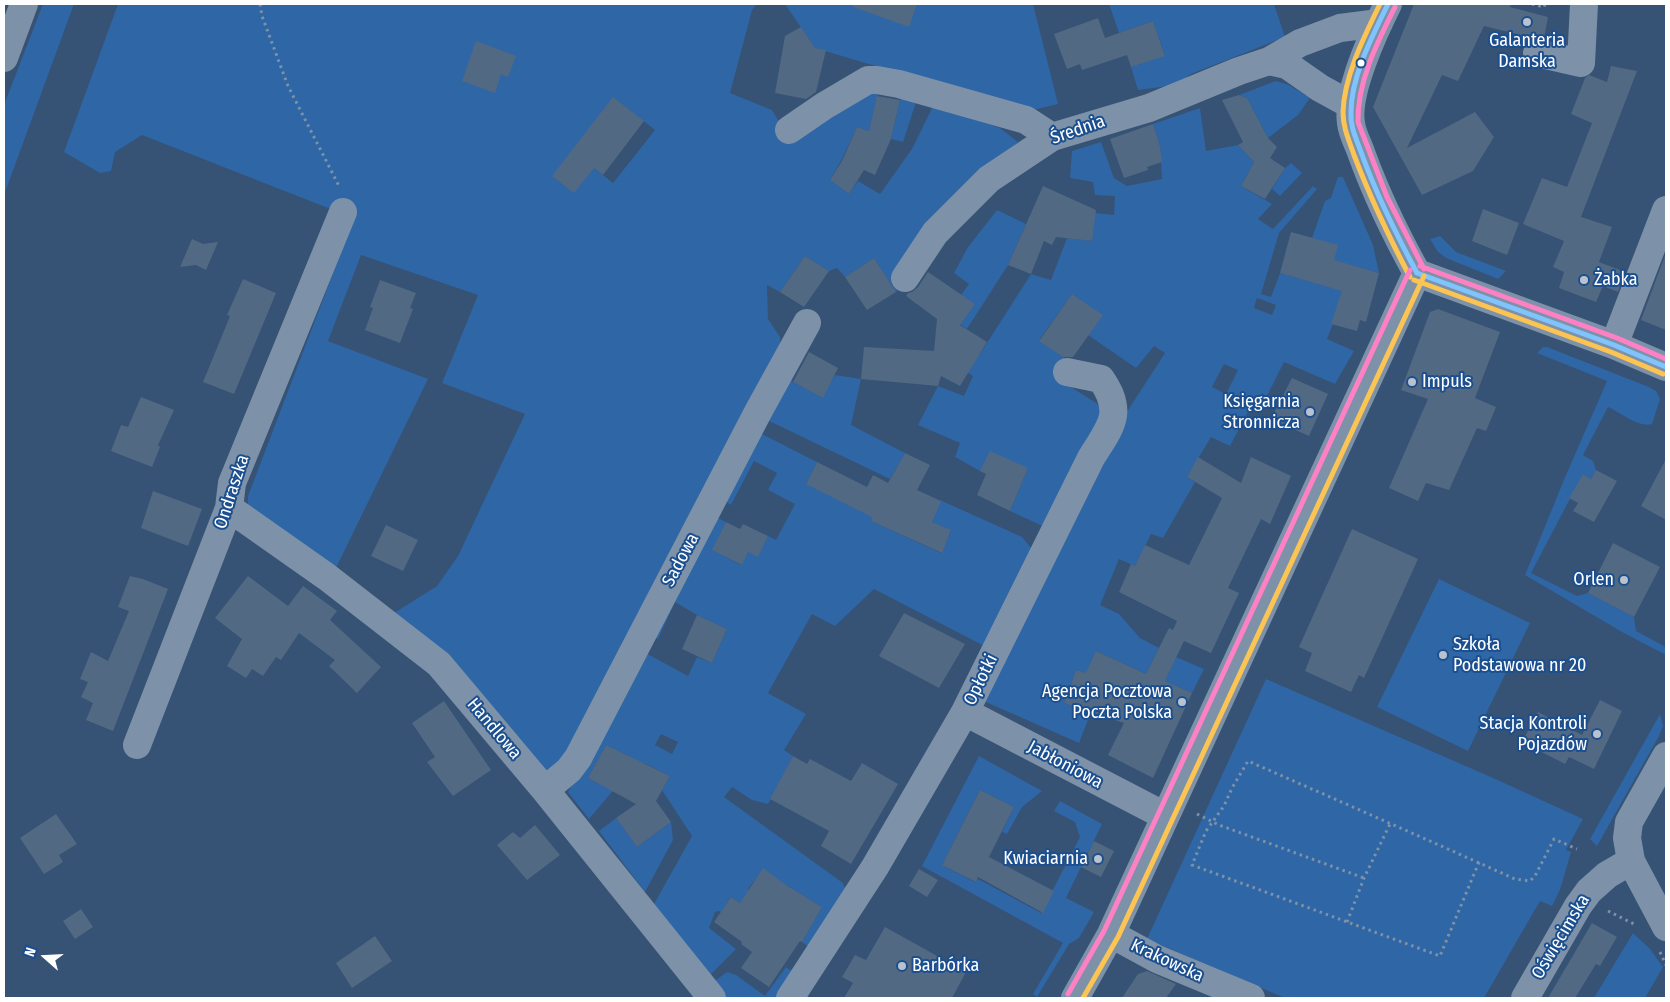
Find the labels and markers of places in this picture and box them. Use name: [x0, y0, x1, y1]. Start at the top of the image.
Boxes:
marker: Galanteria Damska: [1521, 16, 1533, 28]
place label: Galanteria Damska: [1489, 30, 1565, 72]
unlabelled marker: [1356, 58, 1366, 68]
place label: Żabka: [1594, 269, 1638, 291]
marker: Żabka: [1578, 274, 1590, 286]
place label: Impuls: [1422, 371, 1472, 393]
marker: Impuls: [1406, 376, 1418, 388]
place label: Księgarnia Stronnicza: [1223, 391, 1300, 434]
marker: Księgarnia Stronnicza: [1304, 406, 1316, 418]
place label: Orlen: [1573, 569, 1614, 591]
marker: Orlen: [1618, 574, 1630, 586]
place label: Szkoła Podstawowa nr 20: [1453, 634, 1586, 676]
marker: Szkoła Podstawowa nr 20: [1437, 649, 1449, 661]
place label: Agencja Pocztowa Poczta Polska: [1042, 681, 1172, 724]
marker: Agencja Pocztowa Poczta Polska: [1176, 696, 1188, 708]
place label: Stacja Kontroli Pojazdów: [1480, 713, 1587, 756]
marker: Stacja Kontroli Pojazdów: [1591, 728, 1603, 740]
place label: Kwiaciarnia: [1003, 848, 1088, 870]
marker: Kwiaciarnia: [1092, 853, 1104, 865]
place label: Barbórka: [912, 955, 979, 977]
marker: Barbórka: [896, 960, 908, 972]

